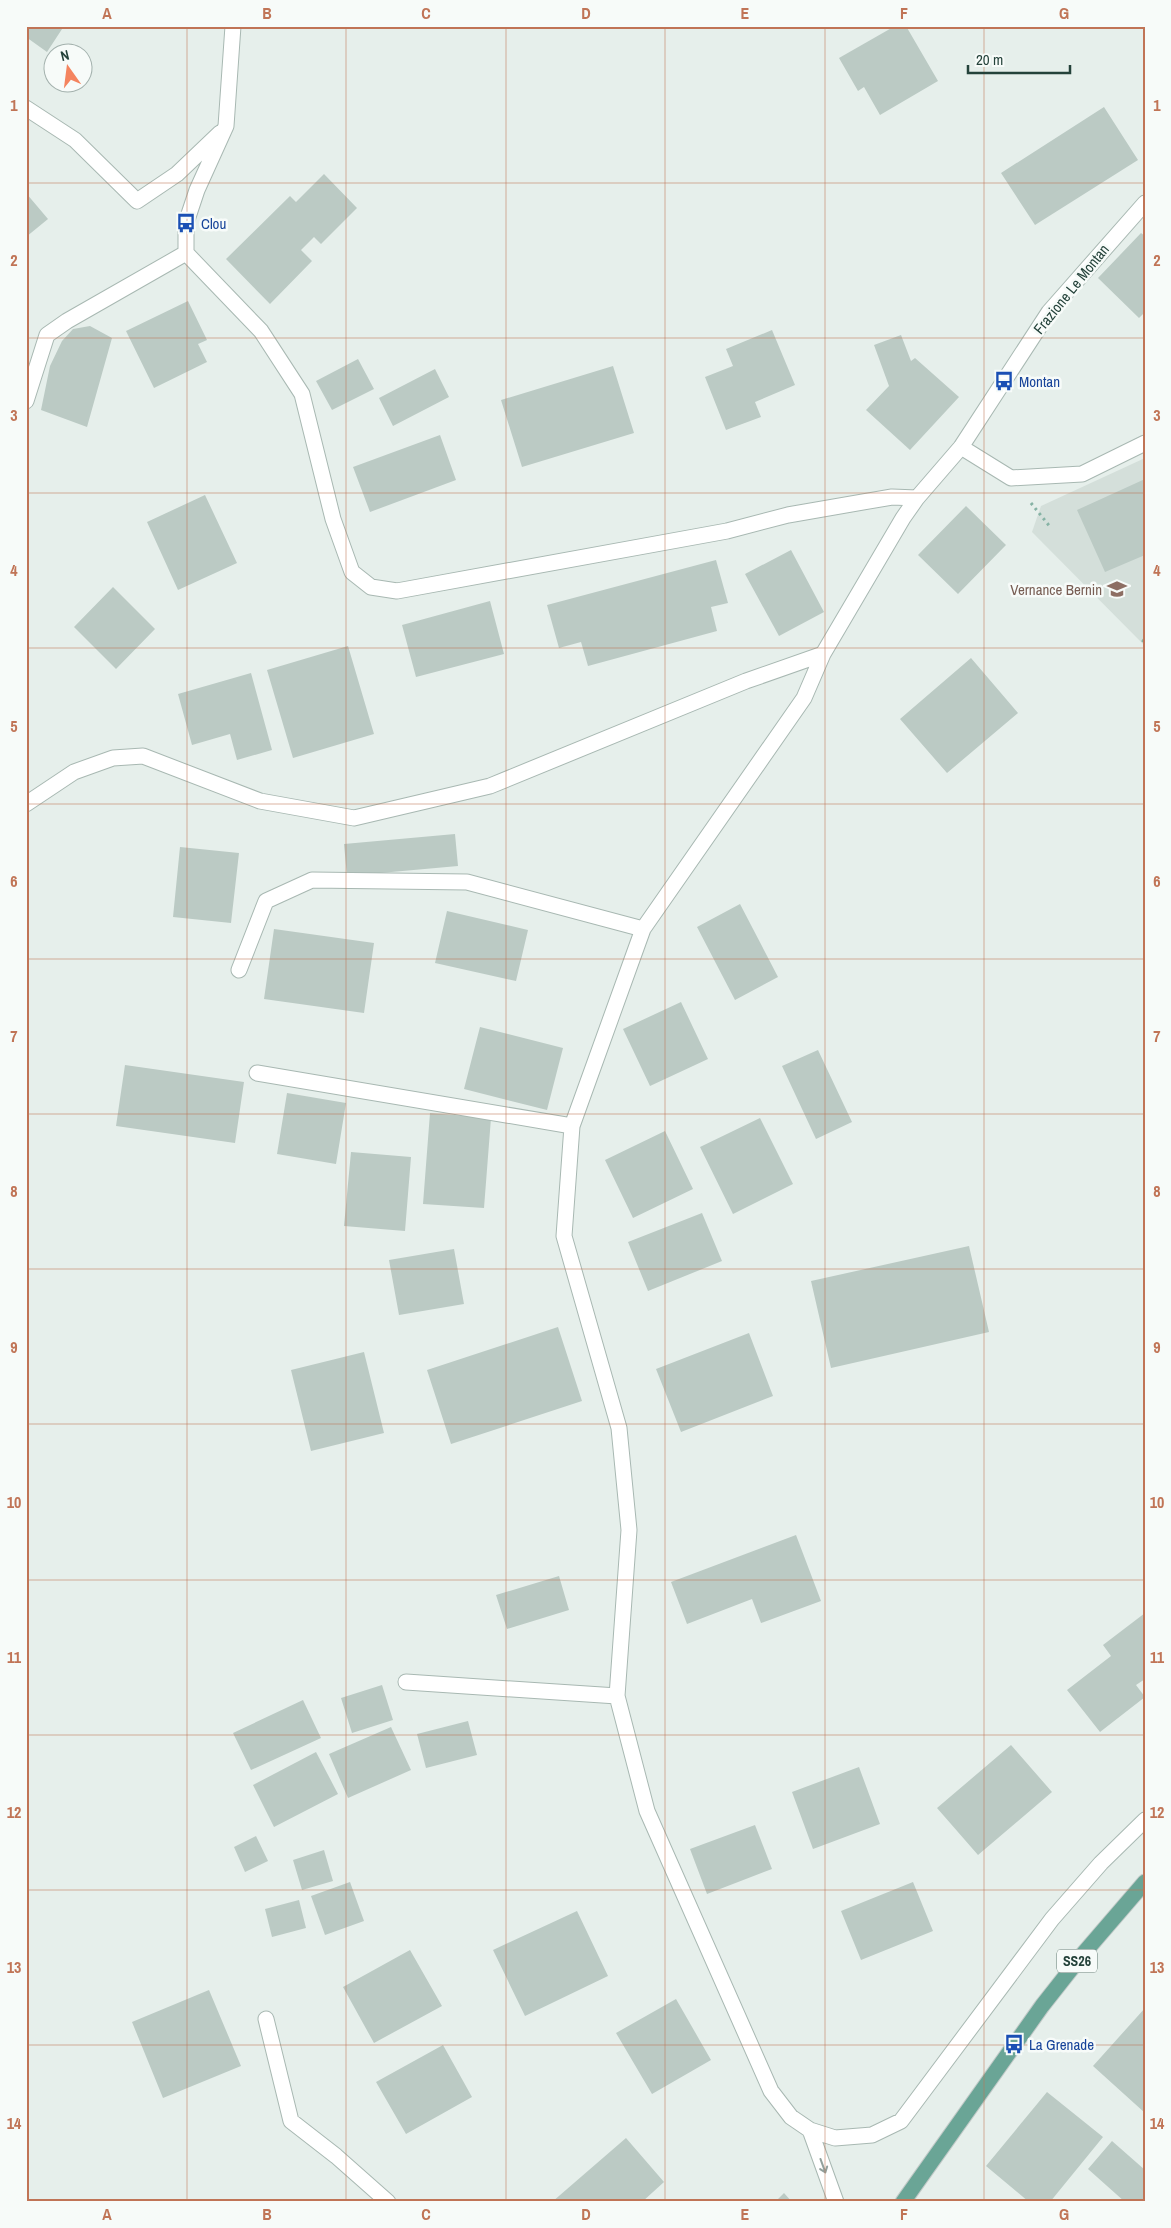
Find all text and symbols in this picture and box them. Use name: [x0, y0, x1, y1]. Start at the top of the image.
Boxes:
text: A: [102, 2, 112, 24]
text: B: [262, 2, 272, 24]
text: C: [421, 2, 431, 24]
text: D: [581, 2, 591, 24]
text: E: [741, 2, 750, 24]
text: F: [900, 2, 908, 24]
text: G: [1059, 2, 1069, 24]
north arrow: [42, 42, 92, 92]
scale bar: [968, 42, 1071, 74]
text: N: [59, 46, 71, 65]
text: 20 m: [976, 49, 1003, 70]
text: 1: [10, 94, 18, 116]
text: 1: [1153, 94, 1161, 116]
bus stop icon: Clou: [175, 212, 197, 234]
place label: Clou: [201, 213, 226, 234]
street label: Frazione Le Montan: [1028, 240, 1114, 338]
text: 2: [10, 249, 18, 271]
text: 2: [1153, 249, 1161, 271]
bus stop icon: Montan: [993, 370, 1015, 392]
place label: Montan: [1019, 371, 1060, 392]
text: 3: [10, 404, 18, 426]
text: 3: [1153, 404, 1161, 426]
text: 4: [10, 559, 18, 581]
text: 4: [1153, 559, 1161, 581]
school or university icon: Vernance Bernin: [1106, 578, 1128, 600]
place label: Vernance Bernin: [1010, 579, 1102, 600]
text: 5: [10, 715, 18, 737]
text: 5: [1153, 715, 1161, 737]
text: 6: [10, 870, 18, 892]
text: 6: [1153, 870, 1161, 892]
text: 7: [10, 1025, 18, 1047]
text: 7: [1153, 1025, 1161, 1047]
text: 8: [10, 1180, 18, 1202]
text: 8: [1153, 1180, 1161, 1202]
text: 9: [10, 1336, 18, 1358]
text: 9: [1153, 1336, 1161, 1358]
text: 10: [7, 1491, 21, 1513]
text: 10: [1150, 1491, 1164, 1513]
text: 11: [7, 1646, 22, 1668]
text: 11: [1150, 1646, 1165, 1668]
text: 12: [7, 1801, 21, 1823]
text: 12: [1150, 1801, 1164, 1823]
road number: SS26: [1057, 1950, 1097, 1972]
text: 13: [7, 1956, 21, 1978]
text: 13: [1150, 1956, 1164, 1978]
bus stop icon: La Grenade: [1003, 2033, 1025, 2055]
place label: La Grenade: [1029, 2034, 1094, 2055]
text: 14: [7, 2112, 22, 2134]
text: 14: [1150, 2112, 1165, 2134]
one-way arrow: [819, 2157, 828, 2173]
text: A: [102, 2203, 112, 2225]
text: B: [262, 2203, 272, 2225]
text: C: [421, 2203, 431, 2225]
text: D: [581, 2203, 591, 2225]
text: E: [741, 2203, 750, 2225]
text: F: [900, 2203, 908, 2225]
text: G: [1059, 2203, 1069, 2225]

